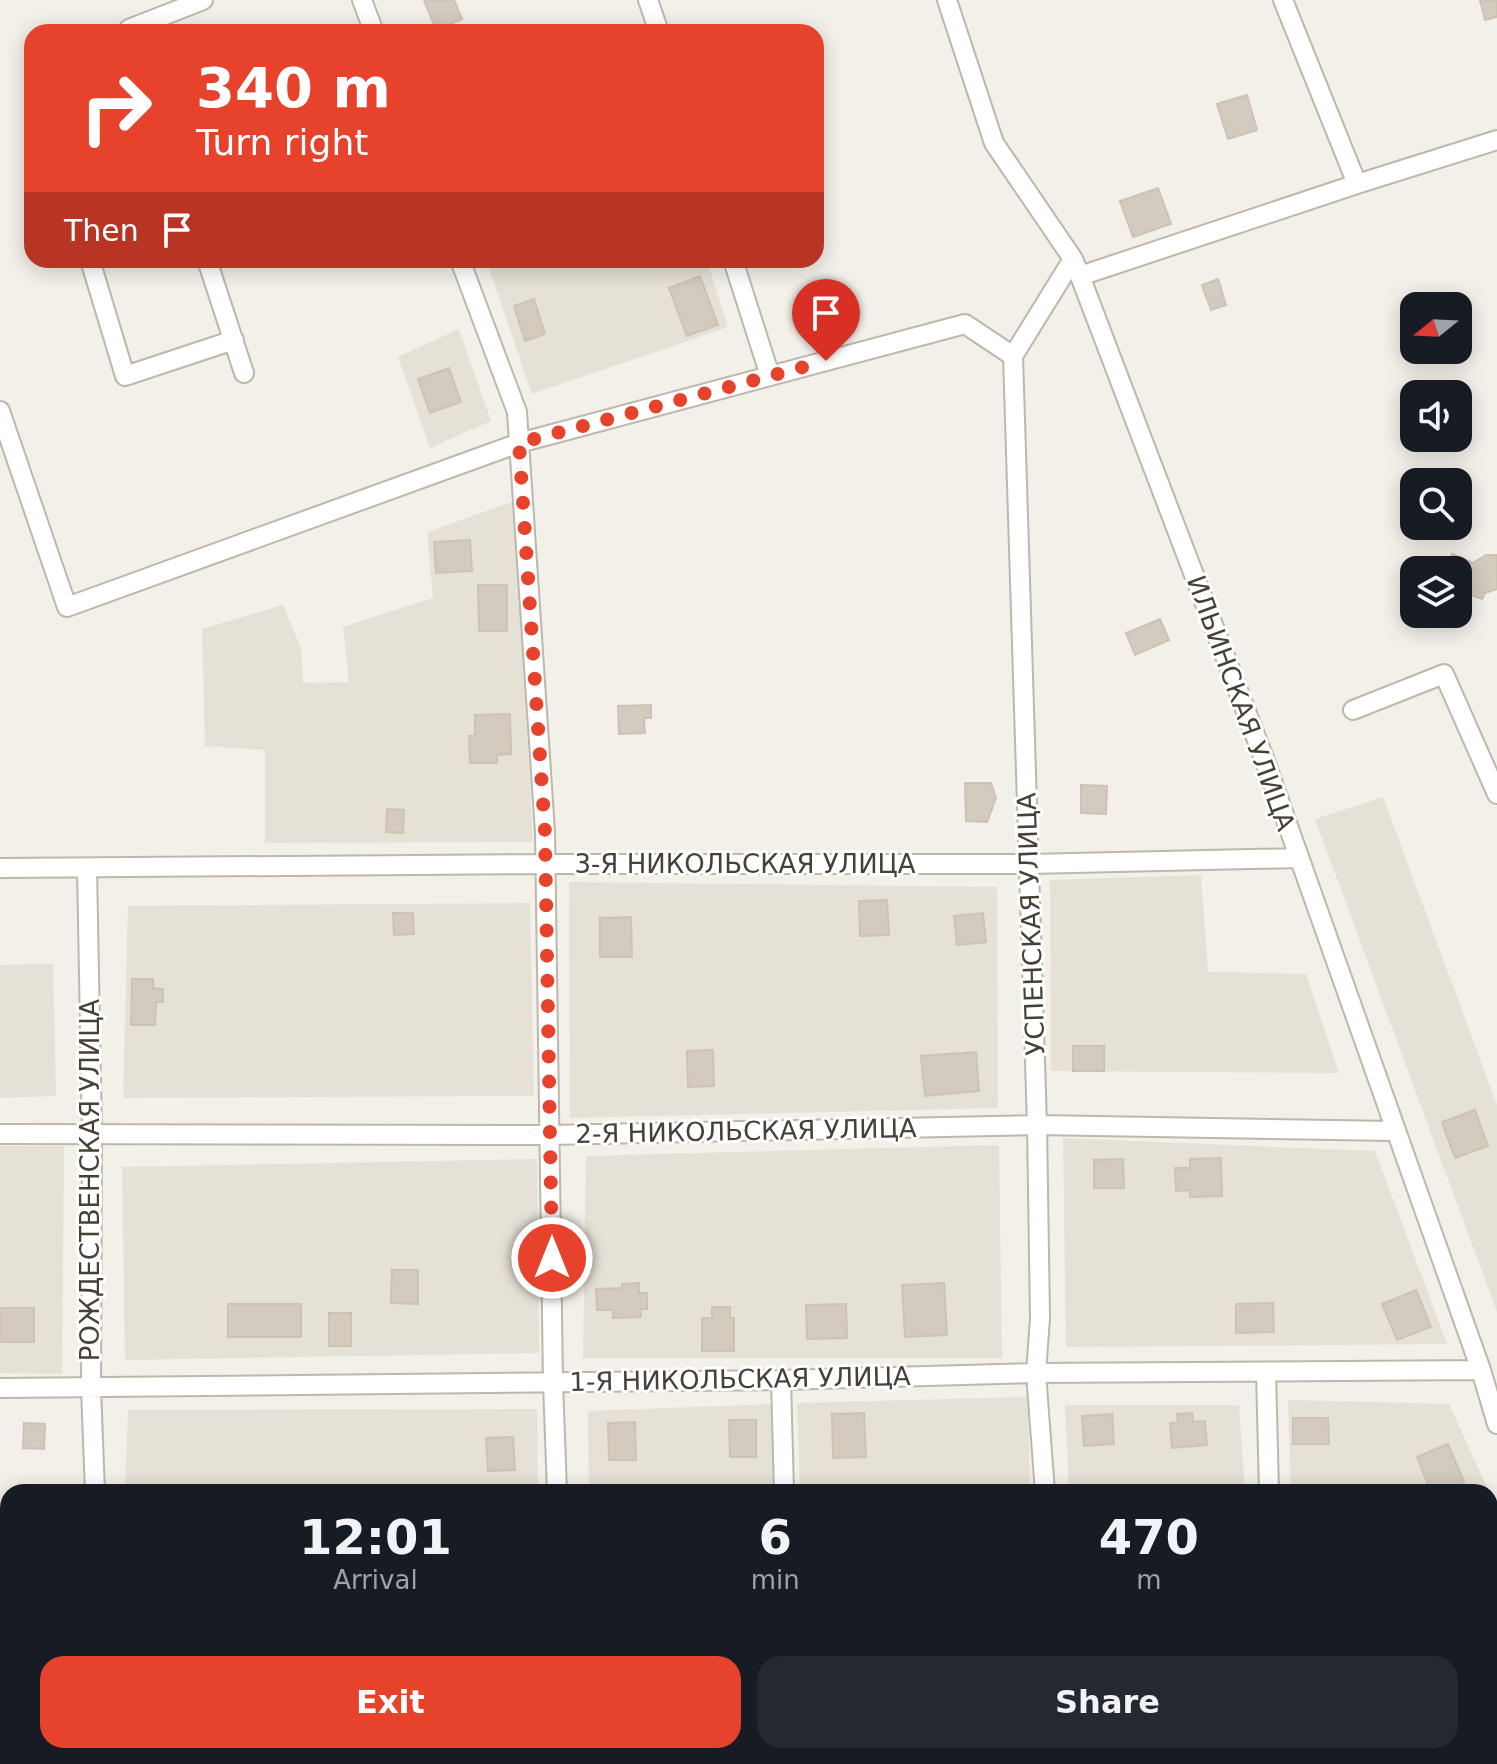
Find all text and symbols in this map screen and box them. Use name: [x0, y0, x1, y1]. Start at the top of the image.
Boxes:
text: 340 m: [196, 55, 391, 120]
icon: right: [64, 56, 168, 160]
text: Turn right: [196, 122, 368, 163]
icon: arrive: [155, 208, 199, 252]
text: Then: [64, 213, 139, 248]
pin: [792, 279, 860, 361]
icon: arrive: [804, 291, 848, 335]
north arrow: [1400, 292, 1472, 364]
map controls: [1400, 292, 1472, 628]
button: sound: [1400, 380, 1472, 452]
button: search: [1400, 468, 1472, 540]
button: layers: [1400, 556, 1472, 628]
street label: ИЛЬИНСКАЯ УЛИЦА: [1181, 571, 1301, 835]
street label: УСПЕНСКАЯ УЛИЦА: [1011, 792, 1051, 1056]
street label: 3-Я НИКОЛЬСКАЯ УЛИЦА: [574, 849, 916, 879]
street label: РОЖДЕСТВЕНСКАЯ УЛИЦА: [75, 999, 105, 1361]
street label: 2-Я НИКОЛЬСКАЯ УЛИЦА: [575, 1113, 917, 1149]
position arrow: [510, 1216, 594, 1300]
street label: 1-Я НИКОЛЬСКАЯ УЛИЦА: [569, 1361, 911, 1397]
text: 12:01: [299, 1509, 452, 1565]
text: 6: [759, 1509, 792, 1565]
text: 470: [1099, 1509, 1199, 1565]
text: Arrival: [333, 1565, 418, 1595]
text: min: [751, 1565, 800, 1595]
text: m: [1136, 1565, 1162, 1595]
button: Exit: [40, 1656, 741, 1748]
button: Share: [757, 1656, 1458, 1748]

